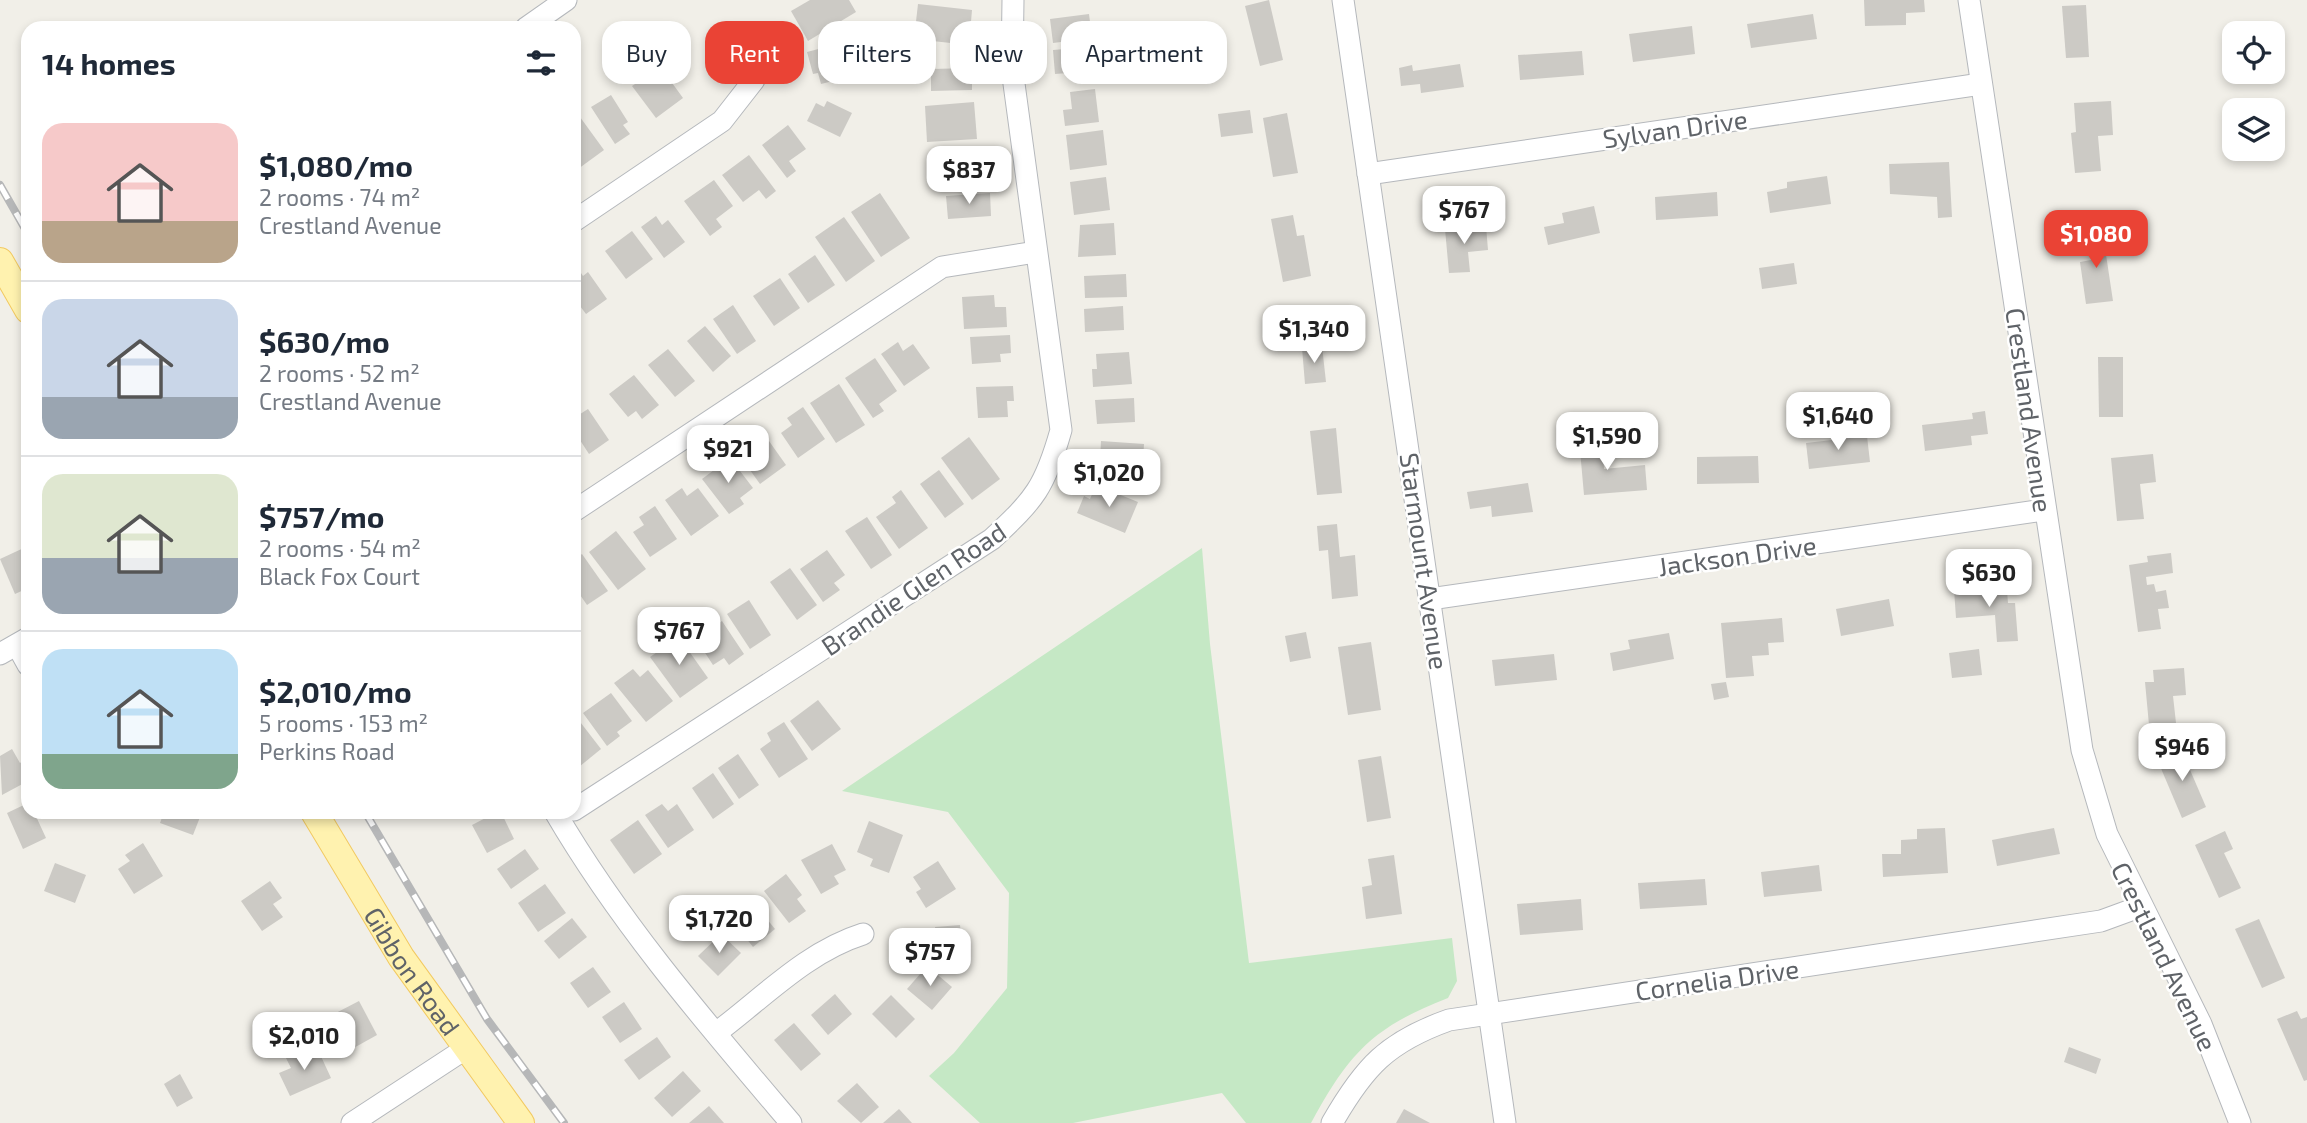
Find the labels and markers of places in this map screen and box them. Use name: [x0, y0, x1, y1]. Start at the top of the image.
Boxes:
pin: $837: [928, 146, 1010, 206]
pin: $767: [1423, 187, 1505, 246]
pin: $1,080: [2039, 210, 2153, 270]
pin: $1,340: [1257, 306, 1371, 365]
pin: $1,640: [1781, 392, 1895, 452]
pin: $1,590: [1550, 412, 1664, 472]
pin: $921: [687, 426, 769, 485]
pin: $1,020: [1052, 449, 1166, 509]
pin: $630: [1948, 550, 2030, 609]
pin: $767: [638, 608, 720, 667]
pin: $946: [2141, 724, 2223, 783]
pin: $1,720: [662, 895, 776, 955]
pin: $757: [889, 928, 971, 988]
pin: $2,010: [247, 1012, 361, 1072]

